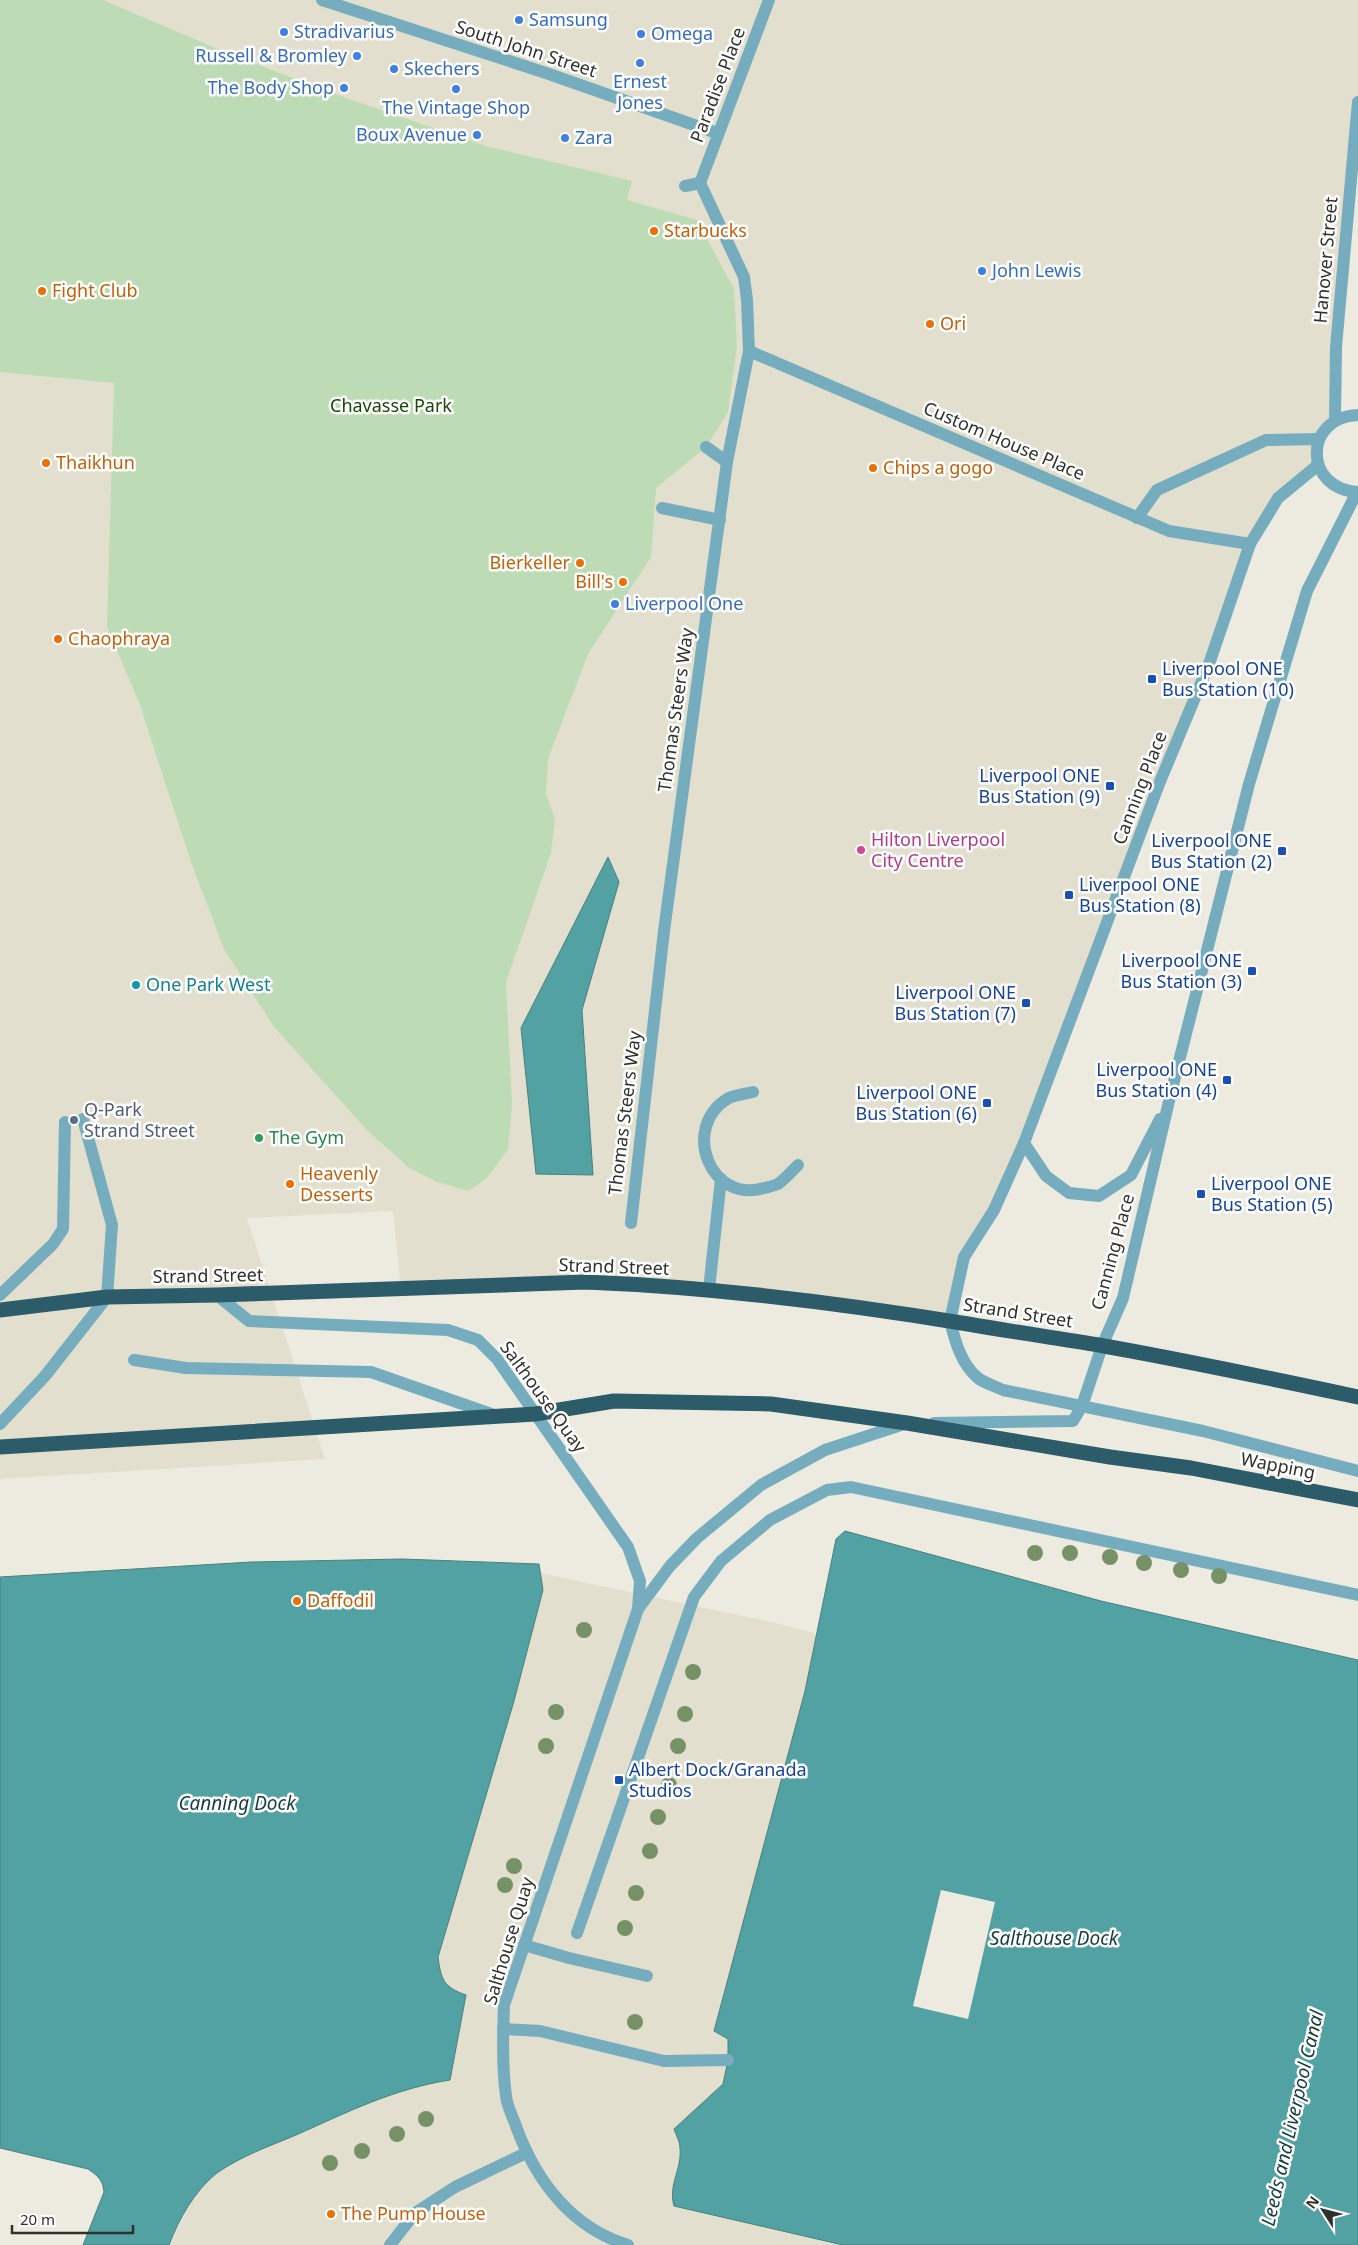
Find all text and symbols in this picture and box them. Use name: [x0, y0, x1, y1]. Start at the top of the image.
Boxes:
place label: Samsung: [529, 7, 608, 31]
street label: South John Street: [453, 14, 600, 82]
marker: Samsung: [513, 14, 525, 26]
place label: Stradivarius: [294, 19, 394, 43]
place label: Omega: [651, 21, 713, 45]
street label: Paradise Place: [684, 24, 750, 146]
marker: Stradivarius: [278, 26, 290, 38]
marker: Omega: [635, 28, 647, 40]
place label: Russell & Bromley: [195, 43, 348, 67]
marker: Russell & Bromley: [351, 50, 363, 62]
place label: Skechers: [404, 56, 480, 80]
marker: Ernest Jones: [634, 57, 646, 69]
marker: Skechers: [388, 63, 400, 75]
place label: Ernest Jones: [613, 69, 667, 114]
place label: The Body Shop: [208, 75, 334, 99]
marker: The Body Shop: [338, 82, 350, 94]
marker: The Vintage Shop: [450, 83, 462, 95]
place label: The Vintage Shop: [382, 95, 530, 119]
place label: Boux Avenue: [356, 122, 467, 146]
place label: Zara: [575, 125, 613, 149]
marker: Boux Avenue: [471, 129, 483, 141]
marker: Zara: [559, 132, 571, 144]
street label: Hanover Street: [1308, 195, 1343, 324]
place label: Starbucks: [664, 218, 747, 242]
marker: Starbucks: [648, 225, 660, 237]
place label: John Lewis: [990, 258, 1081, 282]
marker: John Lewis: [976, 265, 988, 277]
place label: Fight Club: [52, 278, 138, 302]
marker: Fight Club: [36, 285, 48, 297]
place label: Ori: [940, 311, 966, 335]
marker: Ori: [924, 318, 936, 330]
park label: Chavasse Park: [330, 393, 452, 417]
street label: Custom House Place: [920, 395, 1089, 485]
place label: Thaikhun: [56, 450, 135, 474]
place label: Chips a gogo: [883, 455, 993, 479]
marker: Thaikhun: [40, 457, 52, 469]
marker: Chips a gogo: [867, 462, 879, 474]
place label: Bierkeller: [489, 550, 571, 574]
marker: Bierkeller: [574, 557, 586, 569]
place label: Bill's: [575, 569, 613, 593]
marker: Bill's: [617, 576, 629, 588]
place label: Liverpool One: [625, 591, 743, 615]
marker: Liverpool One: [609, 598, 621, 610]
place label: Chaophraya: [68, 626, 170, 650]
street label: Thomas Steers Way: [652, 626, 699, 793]
marker: Chaophraya: [52, 633, 64, 645]
place label: Liverpool ONE Bus Station (10): [1162, 656, 1294, 701]
marker: Liverpool ONE Bus Station (10): [1146, 673, 1158, 685]
street label: Canning Place: [1106, 727, 1172, 848]
place label: Liverpool ONE Bus Station (9): [978, 763, 1100, 808]
marker: Liverpool ONE Bus Station (9): [1104, 780, 1116, 792]
place label: Hilton Liverpool City Centre: [871, 827, 1005, 872]
place label: Liverpool ONE Bus Station (2): [1150, 828, 1272, 873]
marker: Hilton Liverpool City Centre: [855, 844, 867, 856]
marker: Liverpool ONE Bus Station (2): [1276, 845, 1288, 857]
place label: Liverpool ONE Bus Station (8): [1079, 872, 1201, 917]
marker: Liverpool ONE Bus Station (8): [1063, 889, 1075, 901]
place label: Liverpool ONE Bus Station (3): [1120, 948, 1242, 993]
marker: Liverpool ONE Bus Station (3): [1246, 965, 1258, 977]
place label: One Park West: [146, 972, 271, 996]
marker: One Park West: [130, 979, 142, 991]
place label: Liverpool ONE Bus Station (7): [894, 980, 1016, 1025]
marker: Liverpool ONE Bus Station (7): [1020, 997, 1032, 1009]
street label: Thomas Steers Way: [602, 1029, 646, 1196]
place label: Liverpool ONE Bus Station (4): [1095, 1057, 1217, 1102]
marker: Liverpool ONE Bus Station (4): [1221, 1074, 1233, 1086]
place label: Liverpool ONE Bus Station (6): [855, 1080, 977, 1125]
place label: Q-Park Strand Street: [84, 1097, 195, 1142]
marker: Liverpool ONE Bus Station (6): [981, 1097, 993, 1109]
marker: Q-Park Strand Street: [68, 1114, 80, 1126]
place label: The Gym: [269, 1125, 344, 1149]
marker: The Gym: [253, 1132, 265, 1144]
place label: Heavenly Desserts: [300, 1161, 379, 1206]
place label: Liverpool ONE Bus Station (5): [1211, 1171, 1333, 1216]
marker: Heavenly Desserts: [284, 1178, 296, 1190]
marker: Liverpool ONE Bus Station (5): [1195, 1188, 1207, 1200]
street label: Canning Place: [1085, 1191, 1139, 1313]
street label: Strand Street: [558, 1252, 670, 1280]
street label: Strand Street: [152, 1262, 264, 1288]
street label: Strand Street: [962, 1292, 1075, 1333]
street label: Salthouse Quay: [495, 1336, 593, 1458]
street label: Wapping: [1239, 1446, 1318, 1484]
place label: Daffodil: [307, 1588, 374, 1612]
marker: Daffodil: [291, 1595, 303, 1607]
place label: Albert Dock/Granada Studios: [629, 1757, 807, 1802]
marker: Albert Dock/Granada Studios: [613, 1774, 625, 1786]
water label: Canning Dock: [178, 1790, 296, 1816]
street label: Salthouse Quay: [477, 1873, 539, 2007]
water label: Salthouse Dock: [990, 1925, 1119, 1951]
water label: Leeds and Liverpool Canal: [1255, 2006, 1330, 2228]
north arrow: [1298, 2185, 1348, 2235]
text: N: [1301, 2192, 1323, 2212]
place label: The Pump House: [341, 2201, 486, 2225]
scale bar: [12, 2202, 134, 2234]
marker: The Pump House: [325, 2208, 337, 2220]
text: 20 m: [20, 2209, 55, 2229]

